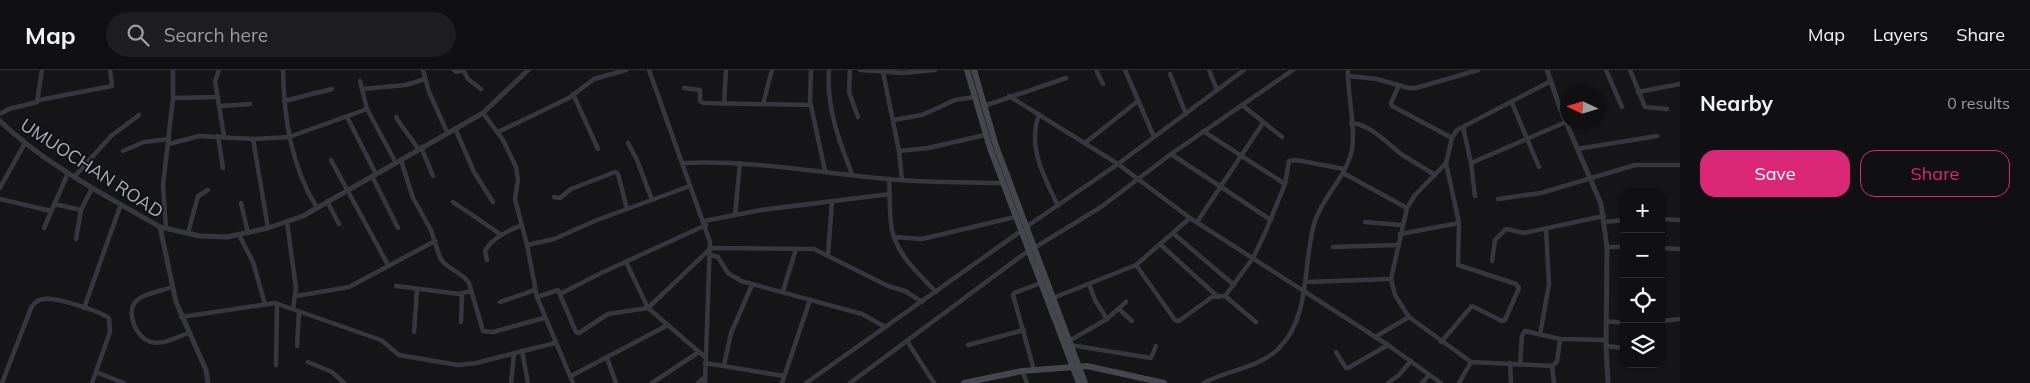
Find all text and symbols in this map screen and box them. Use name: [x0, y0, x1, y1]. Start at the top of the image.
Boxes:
search box: [106, 12, 456, 57]
text: Map: [25, 20, 76, 50]
icon: search: [124, 21, 152, 49]
text: Search here: [164, 23, 268, 47]
text: Map: [1808, 23, 1845, 46]
text: Layers: [1873, 23, 1928, 46]
text: Share: [1956, 23, 2005, 46]
north arrow: [1560, 85, 1605, 130]
text: Nearby: [1700, 90, 1773, 116]
text: 0 results: [1947, 93, 2010, 113]
street label: UMUOCHAN ROAD: [16, 113, 168, 223]
button: Save: [1700, 150, 1850, 197]
button: Share: [1860, 150, 2010, 197]
map controls: [1620, 188, 1665, 368]
button: +: [1620, 188, 1665, 233]
button: −: [1620, 233, 1665, 278]
button: locate: [1620, 278, 1665, 323]
button: layers: [1620, 323, 1665, 368]

